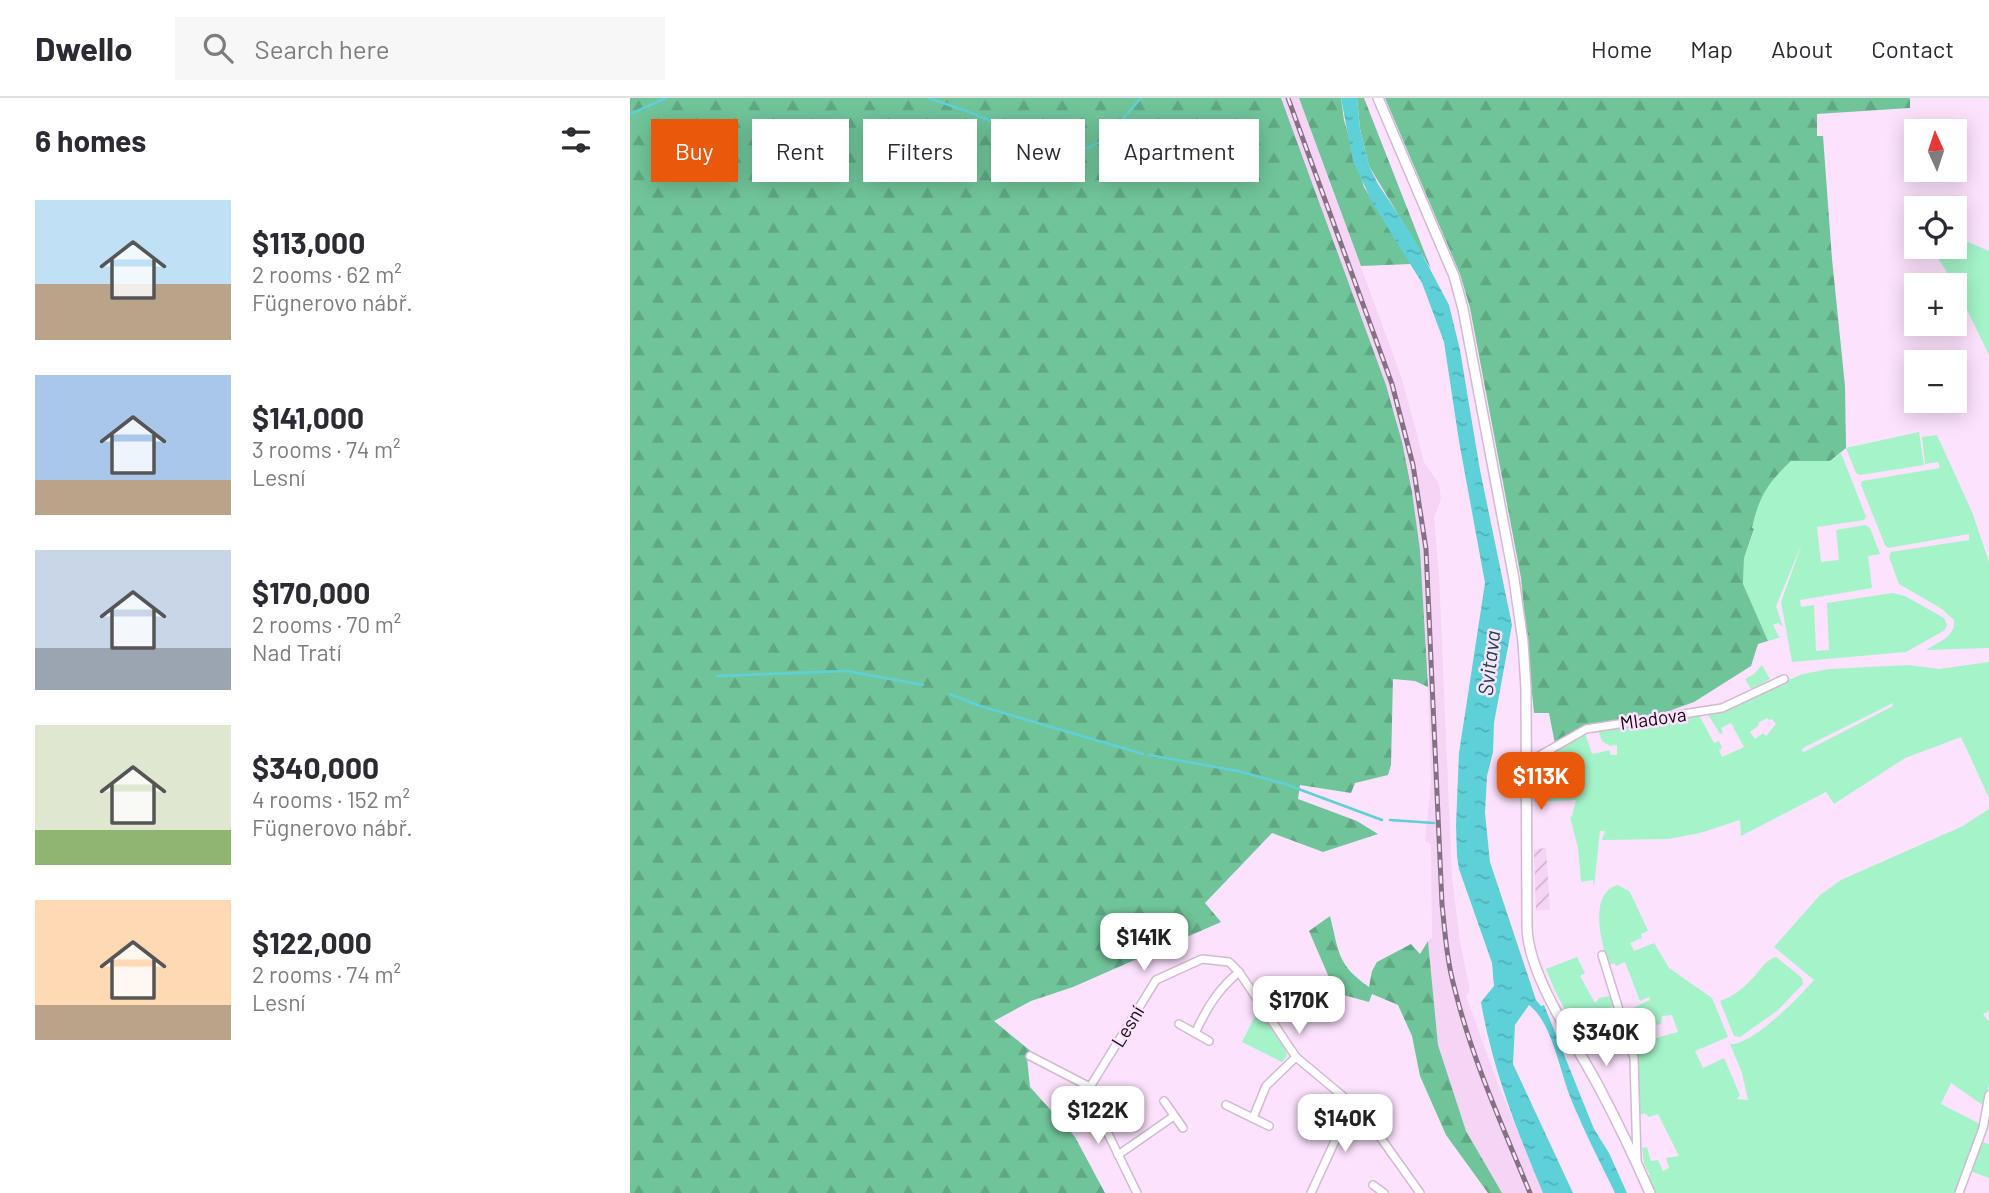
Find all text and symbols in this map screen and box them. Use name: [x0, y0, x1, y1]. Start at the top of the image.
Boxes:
search box: [175, 17, 665, 80]
text: Dwello: [35, 28, 133, 68]
icon: search: [199, 29, 237, 67]
text: Search here: [255, 33, 390, 64]
text: Home: [1591, 34, 1652, 63]
text: Map: [1690, 34, 1733, 63]
text: About: [1771, 34, 1833, 63]
text: Contact: [1871, 34, 1954, 63]
chip: Buy: [651, 119, 738, 182]
chip: Rent: [752, 119, 849, 182]
chip: Filters: [863, 119, 977, 182]
chip: New: [991, 119, 1085, 182]
chip: Apartment: [1099, 119, 1259, 182]
north arrow: [1904, 119, 1967, 182]
map controls: [1904, 119, 1967, 413]
icon: filters: [557, 121, 595, 159]
text: 6 homes: [35, 122, 146, 158]
button: locate: [1904, 196, 1967, 259]
text: $113,000: [252, 224, 365, 260]
icon: home: [91, 228, 175, 312]
text: 2 rooms · 62 m²: [252, 260, 402, 288]
button: +: [1904, 273, 1967, 336]
text: Fügnerovo nábř.: [252, 288, 413, 316]
button: −: [1904, 350, 1967, 413]
text: $141,000: [252, 399, 364, 435]
icon: home: [91, 403, 175, 487]
text: 3 rooms · 74 m²: [252, 435, 401, 463]
text: Lesní: [252, 463, 305, 491]
text: $170,000: [252, 574, 370, 610]
icon: home: [91, 578, 175, 662]
text: 2 rooms · 70 m²: [252, 610, 401, 638]
water label: Svitava: [1472, 629, 1504, 697]
text: Nad Tratí: [252, 638, 342, 666]
street label: Mladova: [1618, 702, 1688, 734]
text: $340,000: [252, 749, 379, 785]
pin: $113K: [1492, 752, 1590, 812]
icon: home: [91, 753, 175, 837]
text: $113K: [1513, 761, 1569, 789]
text: 4 rooms · 152 m²: [252, 785, 410, 813]
text: Fügnerovo nábř.: [252, 813, 413, 841]
pin: $141K: [1095, 914, 1193, 973]
text: $141K: [1116, 922, 1172, 950]
text: $122,000: [252, 924, 372, 960]
icon: home: [91, 928, 175, 1012]
text: 2 rooms · 74 m²: [252, 960, 401, 988]
pin: $170K: [1250, 976, 1348, 1036]
text: $170K: [1269, 985, 1329, 1013]
text: Lesní: [252, 988, 305, 1016]
street label: Lesní: [1106, 1001, 1148, 1051]
pin: $340K: [1557, 1009, 1655, 1068]
text: $340K: [1573, 1017, 1640, 1045]
pin: $122K: [1049, 1086, 1147, 1146]
pin: $140K: [1296, 1094, 1394, 1154]
text: $122K: [1067, 1095, 1129, 1123]
text: $140K: [1314, 1103, 1376, 1131]

